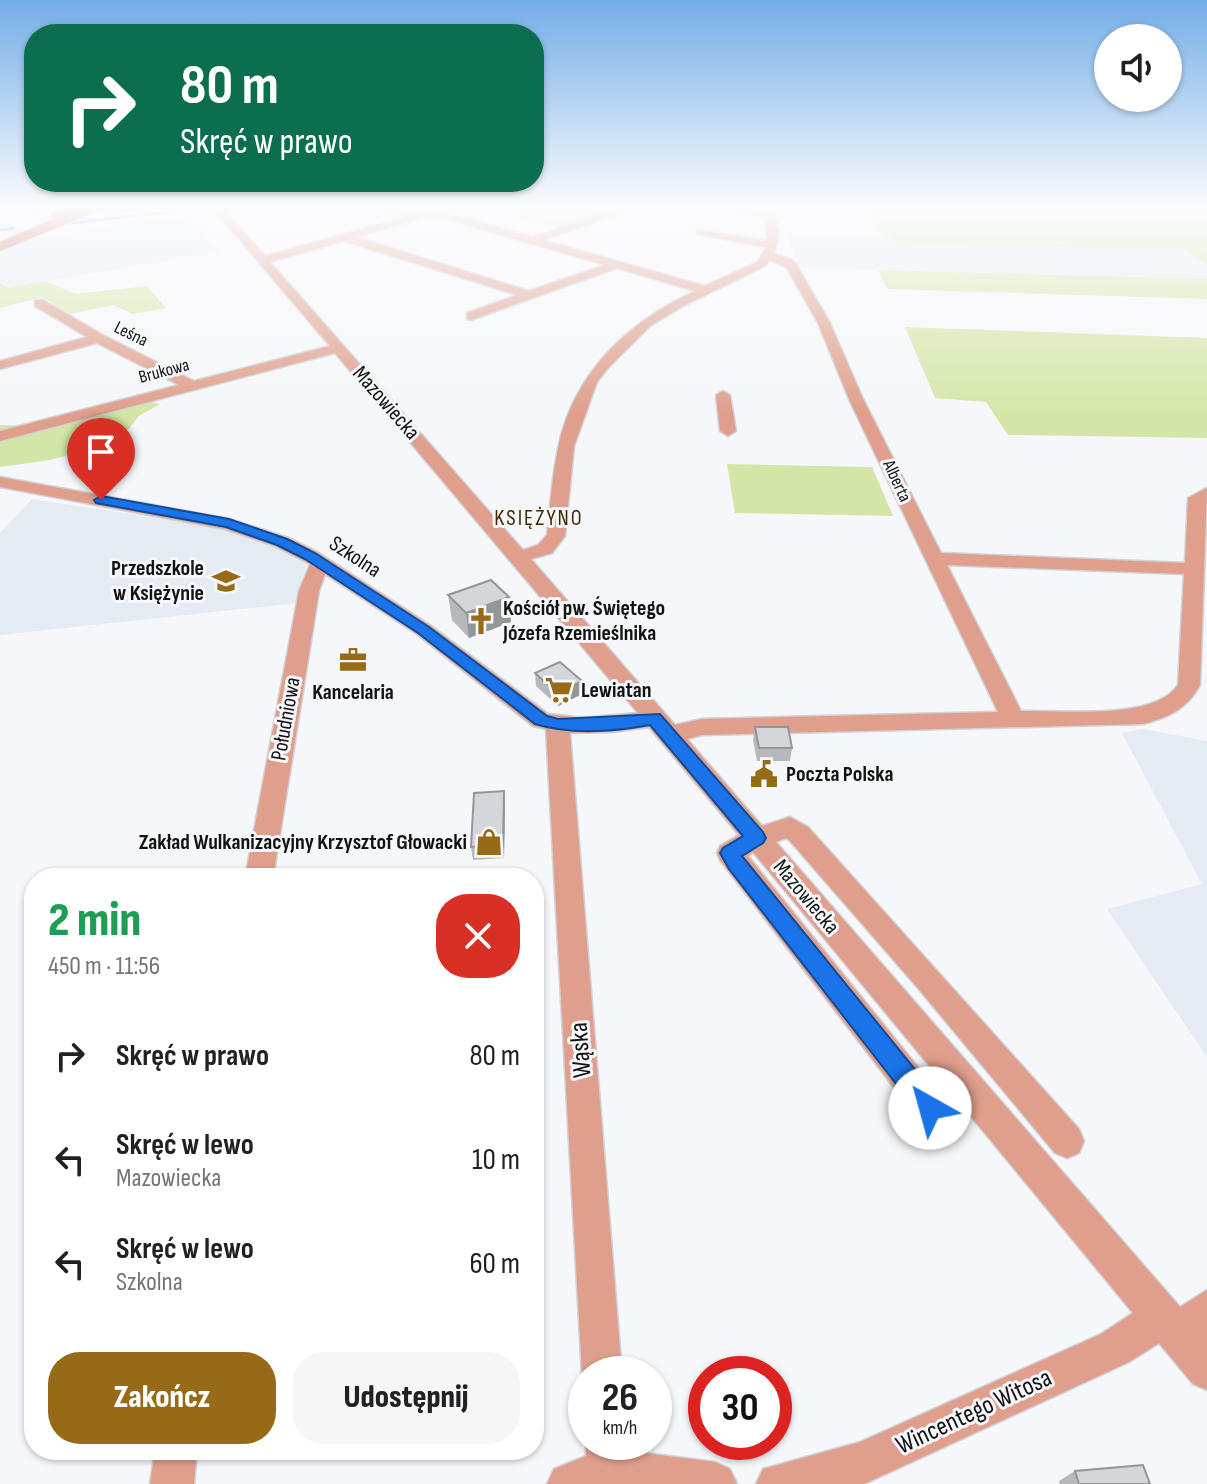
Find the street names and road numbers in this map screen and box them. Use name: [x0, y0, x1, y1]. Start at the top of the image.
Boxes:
street label: Leśna: [111, 317, 151, 351]
street label: Brukowa: [136, 354, 192, 388]
street label: Mazowiecka: [347, 361, 425, 445]
street label: Alberta: [878, 456, 916, 505]
street label: Szkolna: [324, 530, 386, 584]
street label: Południowa: [265, 675, 307, 763]
street label: Mazowiecka: [767, 854, 845, 940]
street label: Wąska: [564, 1021, 598, 1079]
street label: Wincentego Witosa: [891, 1362, 1057, 1462]

